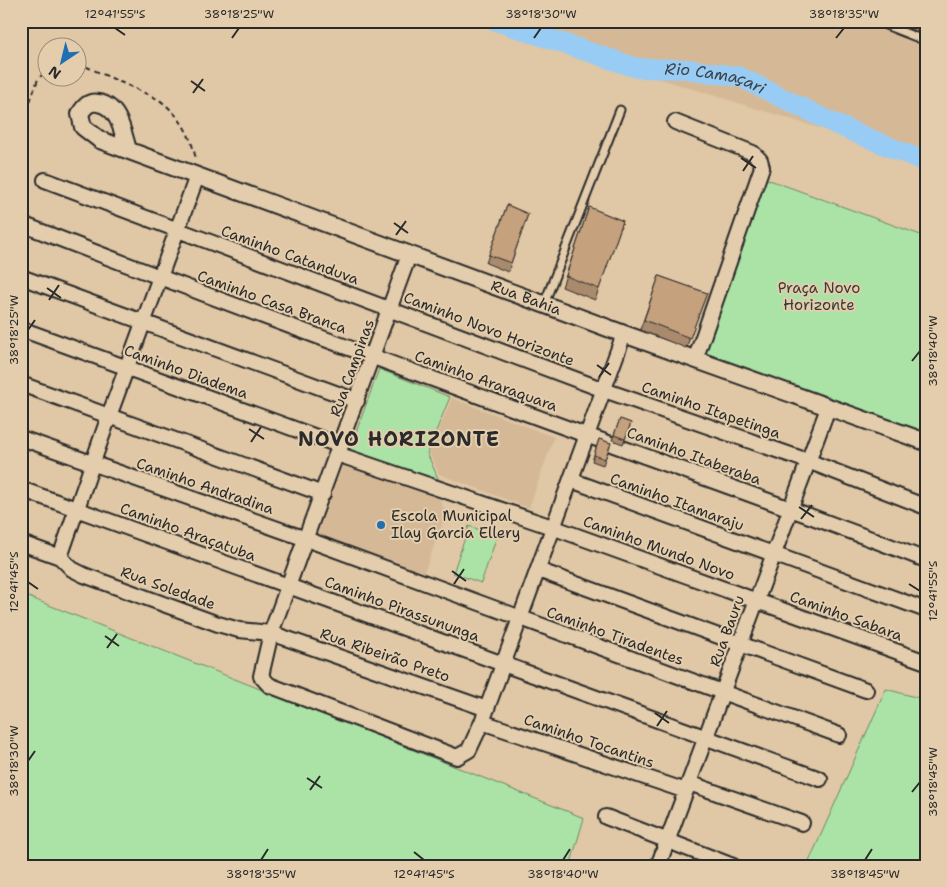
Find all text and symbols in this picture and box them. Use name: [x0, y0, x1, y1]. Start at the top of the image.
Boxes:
text: 12°41'55"S: [85, 6, 146, 22]
text: 38°18'25"W: [204, 6, 274, 22]
text: 38°18'30"W: [505, 6, 577, 22]
text: 38°18'35"W: [809, 6, 879, 22]
north arrow: [38, 38, 88, 88]
water label: Rio Camaçari: [664, 58, 770, 99]
text: N: [45, 62, 64, 83]
street label: Caminho Catanduva: [218, 221, 362, 289]
street label: Caminho Casa Branca: [195, 266, 350, 339]
street label: Rua Bahia: [488, 276, 565, 320]
park label: Praça Novo Horizonte: [778, 278, 860, 315]
street label: Caminho Novo Horizonte: [401, 287, 577, 371]
text: 38°18'25"W: [6, 295, 22, 365]
text: 38°18'40"W: [925, 315, 941, 387]
street label: Rua Campinas: [325, 316, 379, 420]
street label: Caminho Diadema: [121, 340, 251, 404]
street label: Caminho Araraquara: [412, 346, 561, 416]
street label: Caminho Itapetinga: [639, 377, 784, 443]
street label: Caminho Itaberaba: [624, 422, 765, 490]
district label: NOVO HORIZONTE: [298, 426, 500, 452]
street label: Caminho Andradina: [134, 453, 277, 519]
street label: Caminho Itamaraju: [607, 468, 747, 536]
street label: Caminho Araçatuba: [117, 498, 259, 566]
place label: Escola Municipal Ilay Garcia Ellery: [391, 506, 520, 543]
street label: Caminho Mundo Novo: [580, 511, 738, 585]
marker: Escola Municipal Ilay Garcia Ellery: [375, 519, 387, 531]
text: 12°41'45"S: [6, 551, 22, 613]
text: 12°41'55"S: [925, 560, 941, 621]
street label: Rua Soledade: [118, 562, 218, 614]
street label: Caminho Pirassununga: [322, 572, 483, 647]
street label: Caminho Sabara: [787, 586, 906, 646]
street label: Rua Bauru: [705, 593, 749, 669]
street label: Caminho Tiradentes: [544, 602, 686, 670]
street label: Rua Ribeirão Preto: [317, 623, 453, 687]
street label: Caminho Tocantins: [521, 709, 657, 773]
text: 38°18'30"W: [6, 725, 22, 797]
text: 38°18'45"W: [925, 747, 941, 817]
text: 38°18'35"W: [226, 866, 296, 882]
text: 12°41'45"S: [393, 866, 455, 882]
text: 38°18'40"W: [527, 866, 599, 882]
text: 38°18'45"W: [830, 866, 900, 882]

